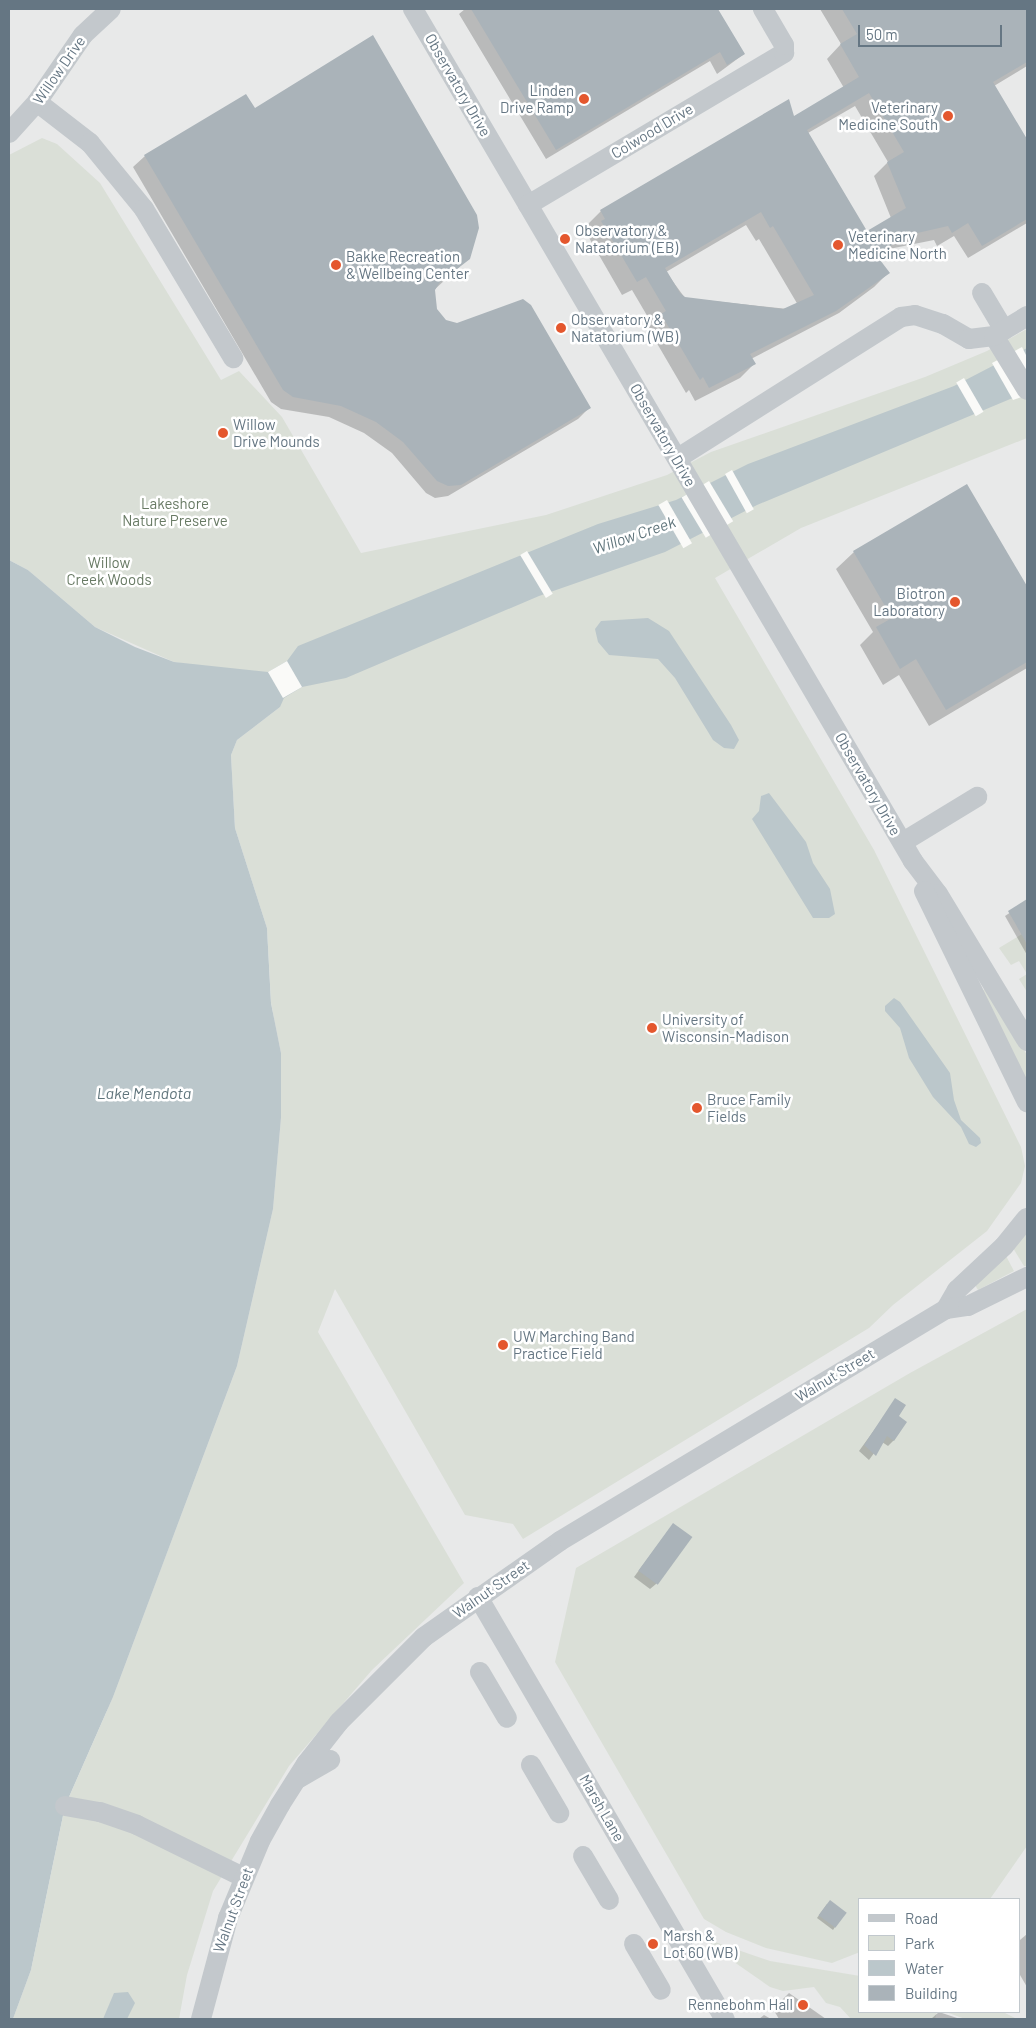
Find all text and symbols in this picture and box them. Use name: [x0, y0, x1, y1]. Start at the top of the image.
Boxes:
scale bar: [861, 15, 1005, 47]
text: 50 m: [866, 25, 898, 43]
street label: Observatory Drive: [421, 30, 495, 140]
street label: Willow Drive: [29, 32, 89, 108]
place label: Linden Drive Ramp: [500, 81, 574, 116]
marker: Linden Drive Ramp: [578, 93, 590, 105]
place label: Veterinary Medicine South: [838, 98, 938, 133]
street label: Colwood Drive: [608, 100, 696, 162]
marker: Veterinary Medicine South: [942, 110, 954, 122]
place label: Observatory & Natatorium (EB): [575, 221, 678, 256]
place label: Veterinary Medicine North: [848, 227, 947, 262]
marker: Observatory & Natatorium (EB): [559, 233, 571, 245]
marker: Veterinary Medicine North: [832, 239, 844, 251]
place label: Bakke Recreation & Wellbeing Center: [346, 247, 469, 282]
marker: Bakke Recreation & Wellbeing Center: [330, 259, 342, 271]
place label: Observatory & Natatorium (WB): [571, 310, 678, 345]
marker: Observatory & Natatorium (WB): [555, 322, 567, 334]
street label: Observatory Drive: [626, 380, 700, 490]
place label: Willow Drive Mounds: [233, 415, 320, 450]
marker: Willow Drive Mounds: [217, 427, 229, 439]
park label: Lakeshore Nature Preserve: [122, 494, 228, 529]
water label: Willow Creek: [590, 512, 678, 558]
park label: Willow Creek Woods: [66, 553, 152, 588]
place label: Biotron Laboratory: [873, 584, 945, 619]
marker: Biotron Laboratory: [949, 596, 961, 608]
street label: Observatory Drive: [831, 729, 905, 839]
place label: University of Wisconsin-Madison: [662, 1010, 789, 1045]
marker: University of Wisconsin-Madison: [646, 1022, 658, 1034]
water label: Lake Mendota: [97, 1083, 191, 1103]
place label: Bruce Family Fields: [707, 1090, 791, 1125]
marker: Bruce Family Fields: [691, 1102, 703, 1114]
place label: UW Marching Band Practice Field: [513, 1327, 635, 1362]
marker: UW Marching Band Practice Field: [497, 1339, 509, 1351]
street label: Walnut Street: [792, 1344, 878, 1406]
street label: Walnut Street: [449, 1556, 533, 1622]
street label: Marsh Lane: [576, 1771, 628, 1845]
street label: Walnut Street: [209, 1865, 257, 1955]
legend: [858, 1898, 1021, 2013]
text: Road: [905, 1909, 938, 1927]
place label: Marsh & Lot 60 (WB): [663, 1926, 737, 1961]
text: Park: [905, 1934, 934, 1952]
marker: Marsh & Lot 60 (WB): [647, 1938, 659, 1950]
text: Water: [905, 1959, 944, 1977]
text: Building: [905, 1984, 958, 2002]
place label: Rennebohm Hall: [688, 1996, 793, 2014]
marker: Rennebohm Hall: [797, 1999, 809, 2011]

